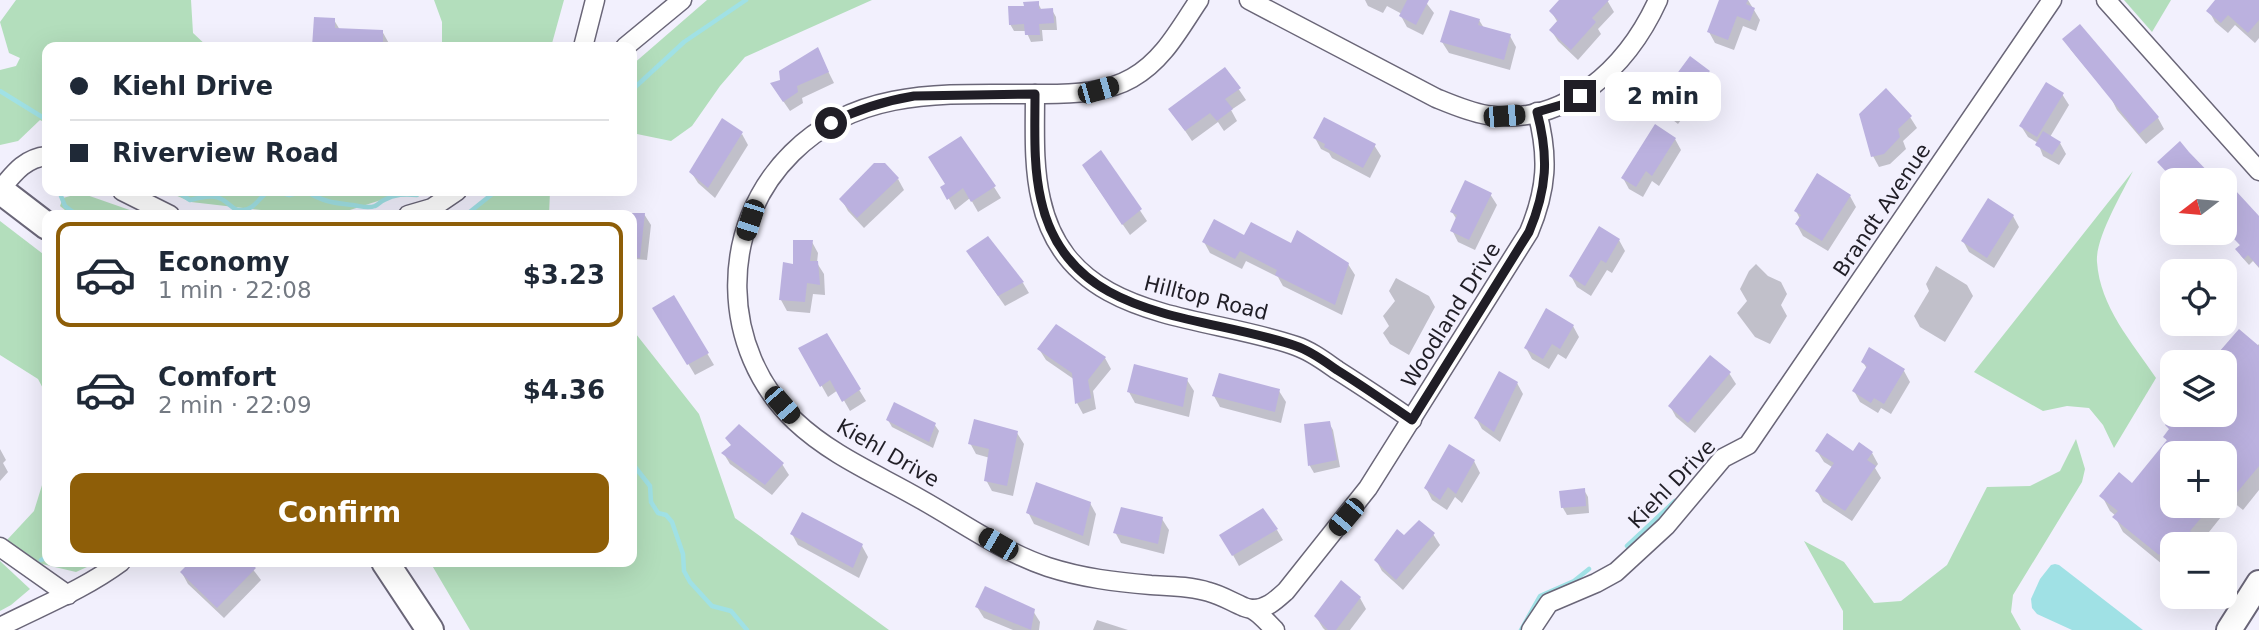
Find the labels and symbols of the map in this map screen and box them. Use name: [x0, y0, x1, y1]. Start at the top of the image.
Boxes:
callout: 2 min: [1604, 72, 1720, 120]
car: [1075, 74, 1122, 106]
route end: [1564, 80, 1596, 112]
car: [1483, 104, 1526, 128]
route start: [815, 107, 847, 139]
street label: Brandt Avenue: [1829, 139, 1935, 281]
north arrow: [2160, 168, 2236, 245]
car: [734, 197, 767, 243]
street label: Woodland Drive: [1397, 238, 1505, 392]
street label: Hilltop Road: [1141, 271, 1271, 325]
car: [761, 382, 804, 428]
street label: Kiehl Drive: [832, 414, 944, 492]
street label: Kiehl Drive: [1624, 435, 1720, 533]
car: [1325, 494, 1368, 540]
car: [975, 524, 1022, 564]

